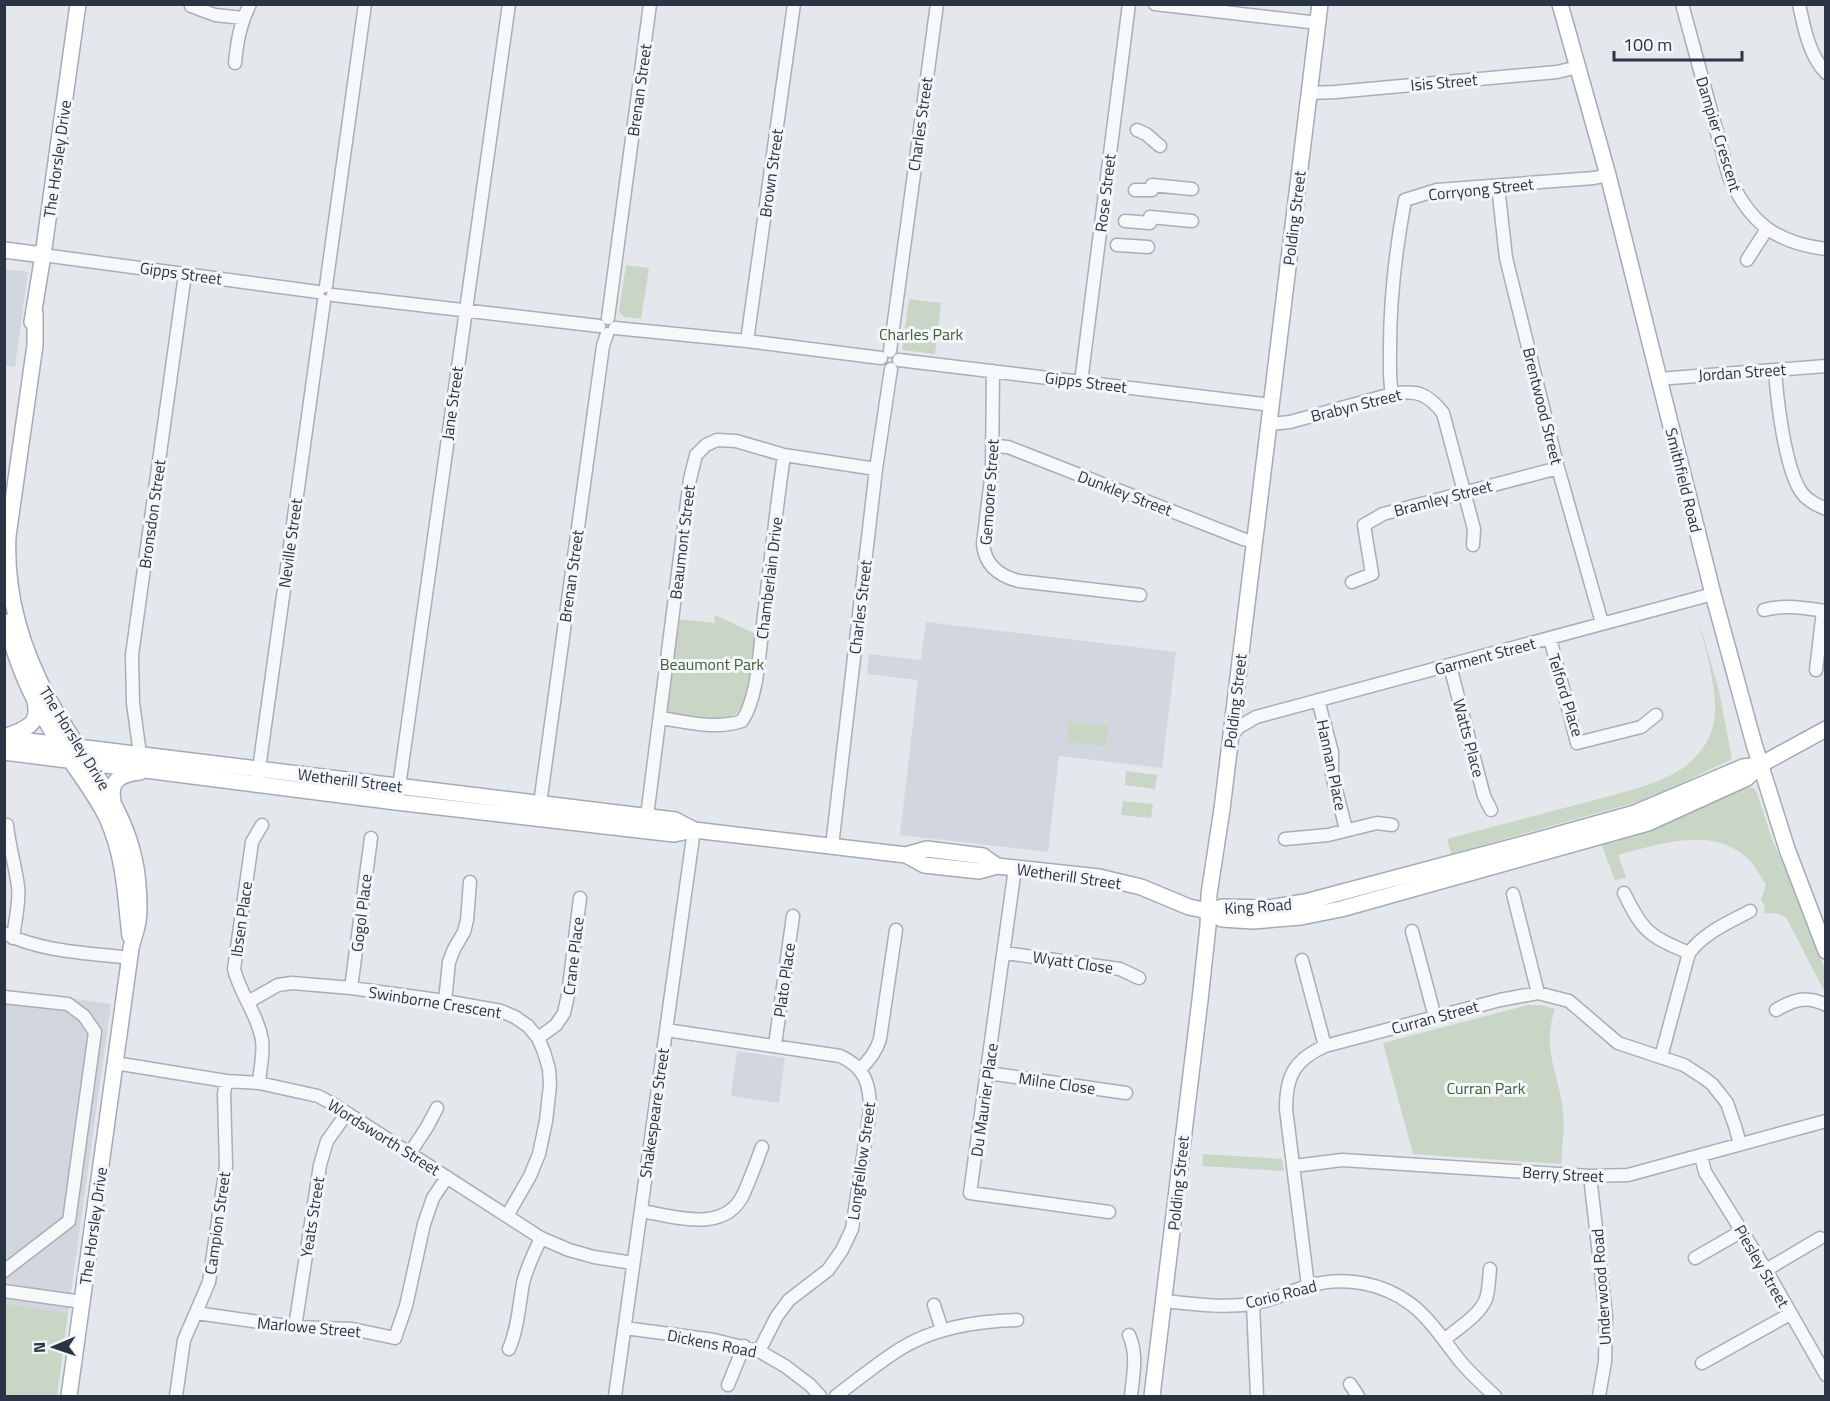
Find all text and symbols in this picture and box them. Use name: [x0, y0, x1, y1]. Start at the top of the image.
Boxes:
scale bar: [1614, 24, 1742, 62]
text: 100 m: [1623, 31, 1672, 58]
street label: Brenan Street: [621, 42, 657, 138]
street label: Isis Street: [1410, 67, 1479, 97]
street label: Dampier Crescent: [1690, 73, 1748, 195]
street label: Charles Street: [902, 75, 939, 173]
street label: The Horsley Drive: [37, 99, 77, 219]
street label: Brown Street: [753, 127, 789, 219]
street label: Rose Street: [1088, 152, 1122, 233]
street label: Polding Street: [1276, 169, 1312, 267]
street label: Corryong Street: [1427, 172, 1535, 206]
street label: Gipps Street: [139, 255, 224, 291]
park label: Charles Park: [879, 322, 963, 346]
street label: Brentwood Street: [1517, 345, 1569, 467]
street label: Jordan Street: [1697, 357, 1787, 387]
street label: Jane Street: [435, 364, 469, 441]
street label: Gipps Street: [1044, 365, 1129, 399]
street label: Brabyn Street: [1308, 382, 1404, 428]
street label: Smithfield Road: [1659, 425, 1709, 535]
street label: Gemoore Street: [973, 438, 1005, 546]
street label: Bronsdon Street: [132, 457, 172, 570]
street label: Dunkley Street: [1074, 464, 1176, 522]
street label: Bramley Street: [1391, 473, 1495, 523]
street label: Beaumont Street: [663, 483, 701, 601]
street label: Neville Street: [272, 496, 308, 589]
street label: Chamberlain Drive: [750, 515, 788, 641]
street label: Brenan Street: [553, 528, 589, 624]
street label: Charles Street: [842, 558, 878, 656]
street label: Garment Street: [1432, 631, 1539, 681]
street label: Telford Place: [1542, 650, 1590, 740]
park label: Beaumont Park: [660, 652, 765, 676]
street label: Polding Street: [1217, 652, 1253, 750]
street label: The Horsley Drive: [33, 681, 117, 795]
street label: Watts Place: [1447, 696, 1491, 780]
street label: Hannan Place: [1311, 717, 1353, 813]
street label: Wetherill Street: [296, 762, 404, 798]
street label: Wetherill Street: [1015, 857, 1123, 895]
street label: Gogol Place: [344, 873, 378, 953]
street label: Ibsen Place: [224, 880, 258, 958]
street label: King Road: [1223, 892, 1293, 920]
street label: Crane Place: [556, 916, 590, 996]
street label: Plato Place: [767, 941, 801, 1019]
street label: Wyatt Close: [1031, 944, 1115, 980]
street label: Swinborne Crescent: [367, 980, 503, 1024]
street label: Curran Street: [1389, 994, 1482, 1040]
street label: Du Maurier Place: [964, 1042, 1004, 1158]
street label: Shakespeare Street: [633, 1046, 675, 1180]
street label: Milne Close: [1017, 1066, 1097, 1100]
park label: Curran Park: [1447, 1076, 1526, 1100]
street label: Wordsworth Street: [323, 1093, 445, 1181]
street label: Longfellow Street: [841, 1100, 881, 1221]
street label: Polding Street: [1161, 1134, 1195, 1232]
street label: Berry Street: [1522, 1160, 1605, 1188]
street label: The Horsley Drive: [73, 1166, 113, 1286]
street label: Campion Street: [198, 1170, 236, 1276]
street label: Yeats Street: [294, 1175, 330, 1259]
street label: Piesley Street: [1728, 1220, 1796, 1312]
street label: Underwood Road: [1585, 1228, 1617, 1346]
street label: Corio Road: [1243, 1274, 1319, 1314]
street label: Marlowe Street: [256, 1311, 362, 1344]
north arrow: [24, 1317, 84, 1377]
street label: Dickens Road: [665, 1323, 759, 1363]
text: N: [27, 1342, 51, 1353]

